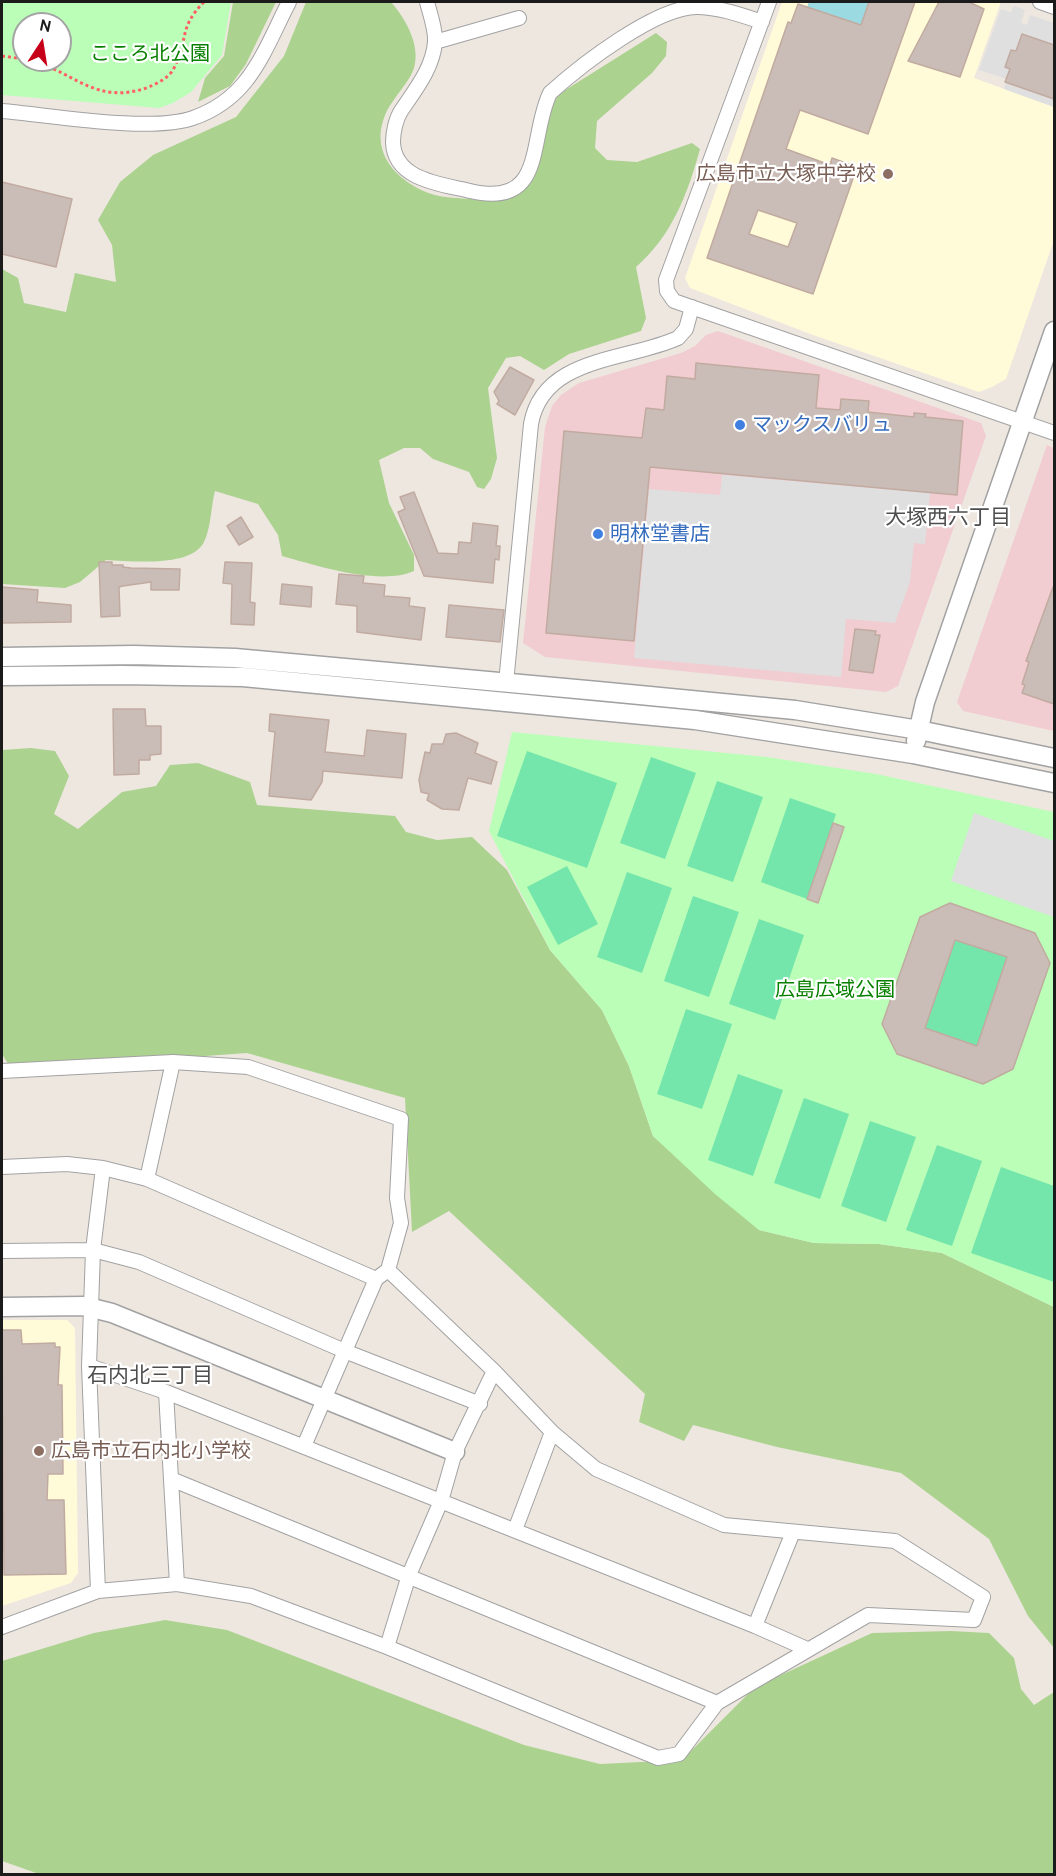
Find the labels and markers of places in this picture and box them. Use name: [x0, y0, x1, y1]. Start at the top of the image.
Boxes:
place label: 広島市立大塚中学校: [696, 162, 876, 186]
marker: 広島市立大塚中学校: [881, 167, 895, 181]
place label: マックスバリュ: [752, 413, 892, 437]
marker: マックスバリュ: [733, 418, 747, 432]
place label: 明林堂書店: [610, 522, 710, 546]
marker: 明林堂書店: [591, 527, 605, 541]
place label: 広島市立石内北小学校: [51, 1439, 251, 1463]
marker: 広島市立石内北小学校: [32, 1444, 46, 1458]

